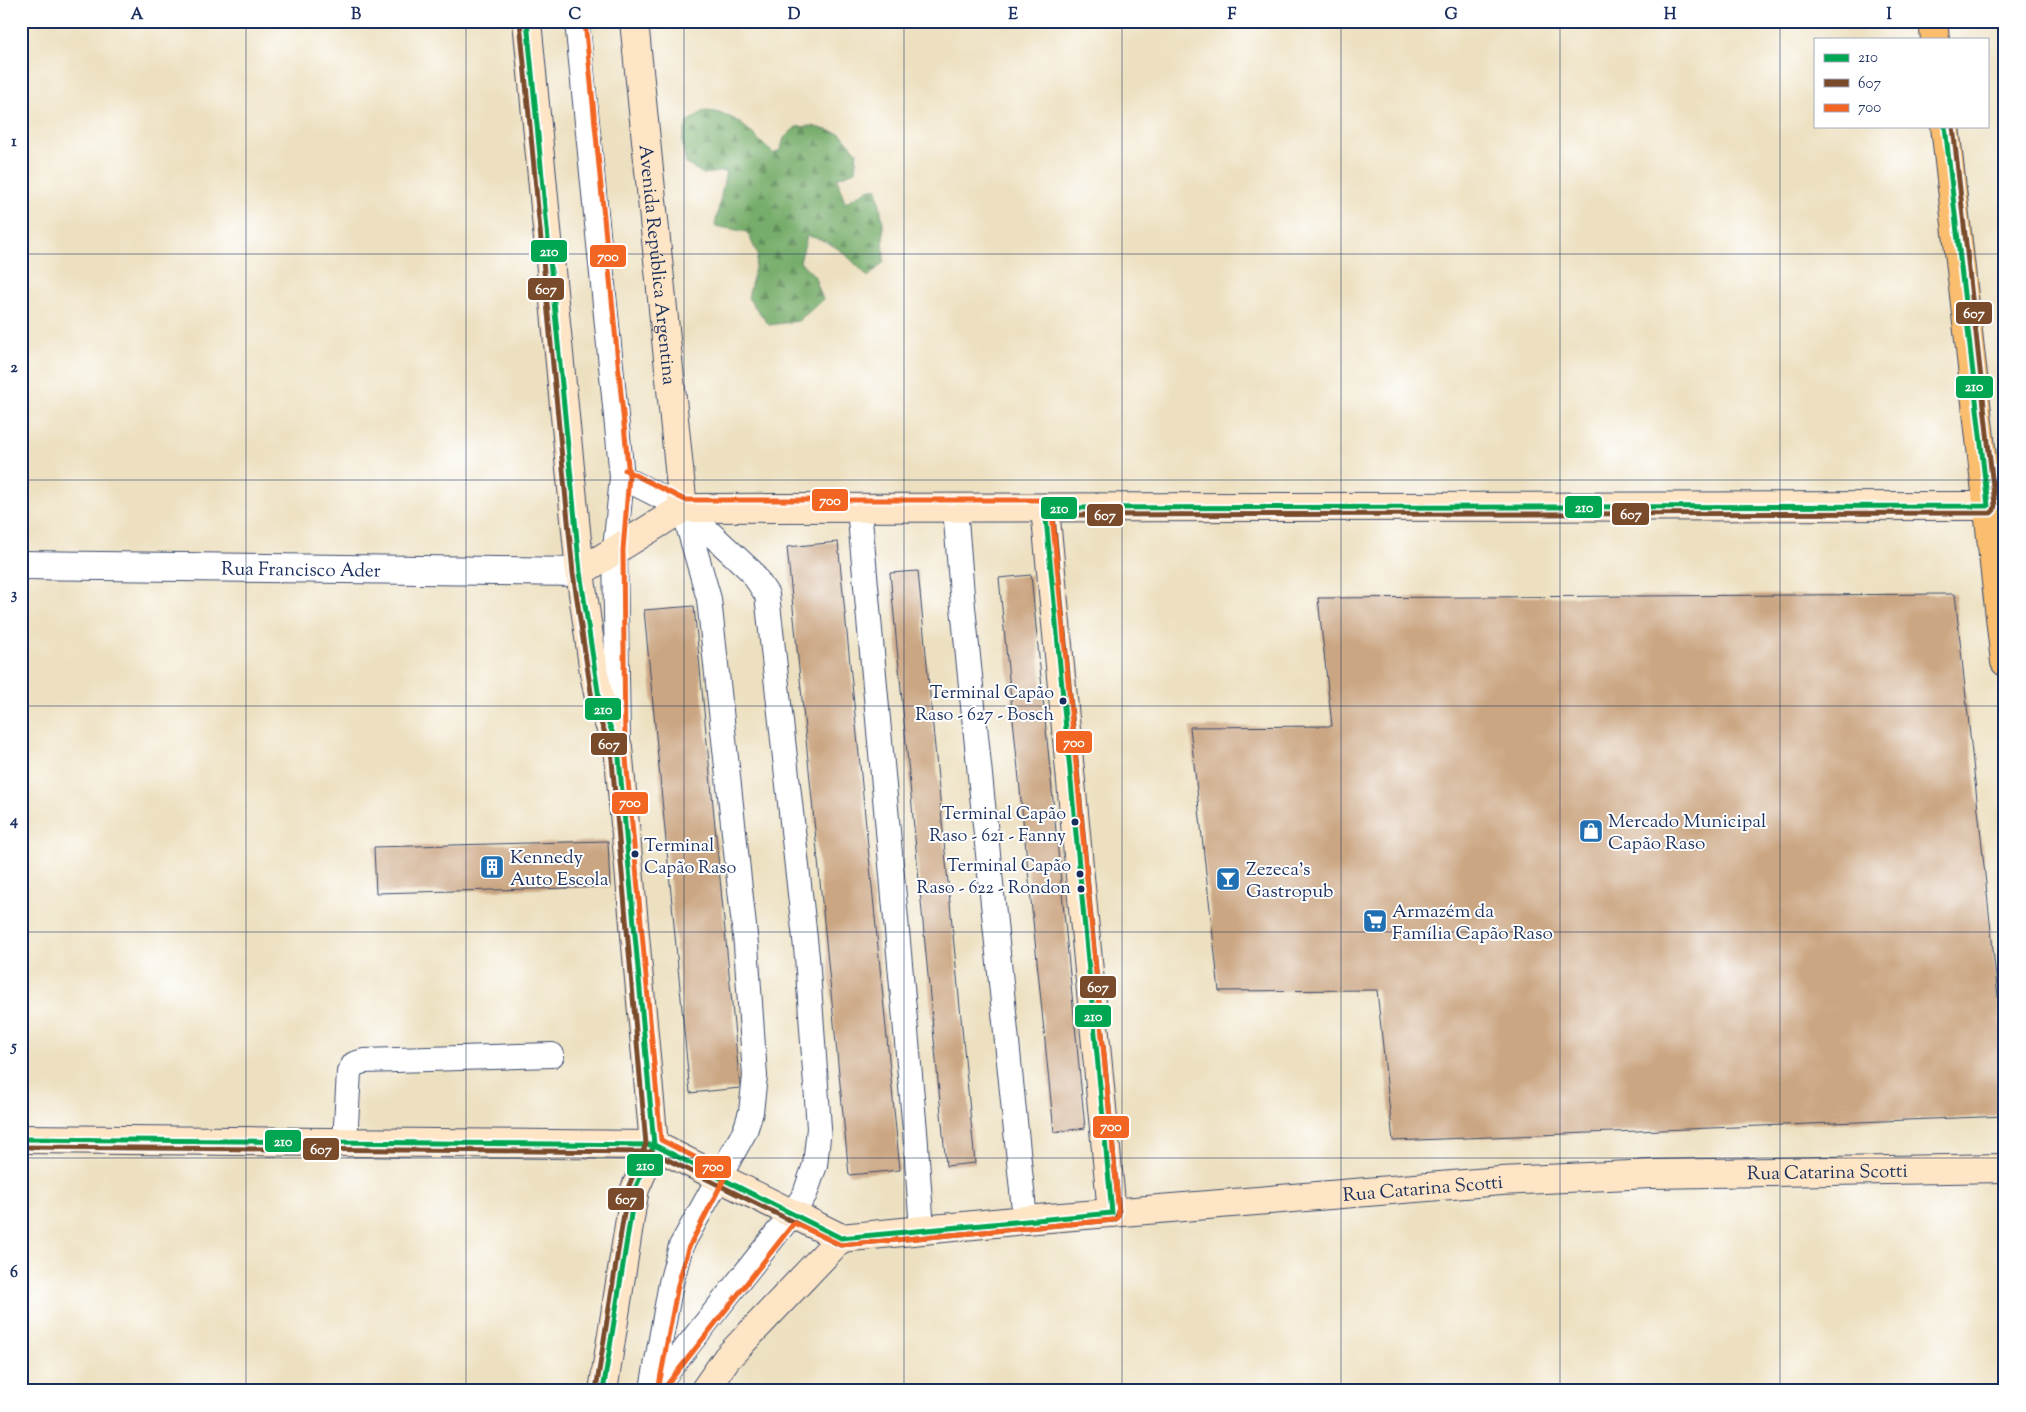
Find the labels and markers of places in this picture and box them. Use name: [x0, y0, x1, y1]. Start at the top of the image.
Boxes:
place label: Terminal Capão Raso - 627 - Bosch: [915, 681, 1054, 729]
marker: Terminal Capão Raso - 627 - Bosch: [1058, 696, 1068, 706]
place label: Terminal Capão Raso - 621 - Fanny: [929, 802, 1066, 850]
place label: Mercado Municipal Capão Raso: [1608, 809, 1766, 858]
marker: Terminal Capão Raso - 621 - Fanny: [1070, 817, 1080, 827]
shop icon: Mercado Municipal Capão Raso: [1578, 818, 1604, 844]
place label: Terminal Capão Raso: [644, 834, 736, 882]
place label: Kennedy Auto Escola: [510, 845, 609, 894]
marker: Terminal Capão Raso: [630, 849, 640, 859]
building icon: Kennedy Auto Escola: [479, 854, 505, 880]
place label: Terminal Capão Raso - 622 - Rondon: [916, 854, 1071, 902]
place label: Zezeca's Gastropub: [1246, 857, 1333, 906]
bar icon: Zezeca's Gastropub: [1215, 866, 1241, 892]
marker: Terminal Capão Raso - 622 - Rondon: [1075, 869, 1085, 879]
unlabelled marker: [1076, 884, 1086, 894]
place label: Armazém da Família Capão Raso: [1392, 899, 1553, 948]
supermarket icon: Armazém da Família Capão Raso: [1362, 908, 1388, 934]

